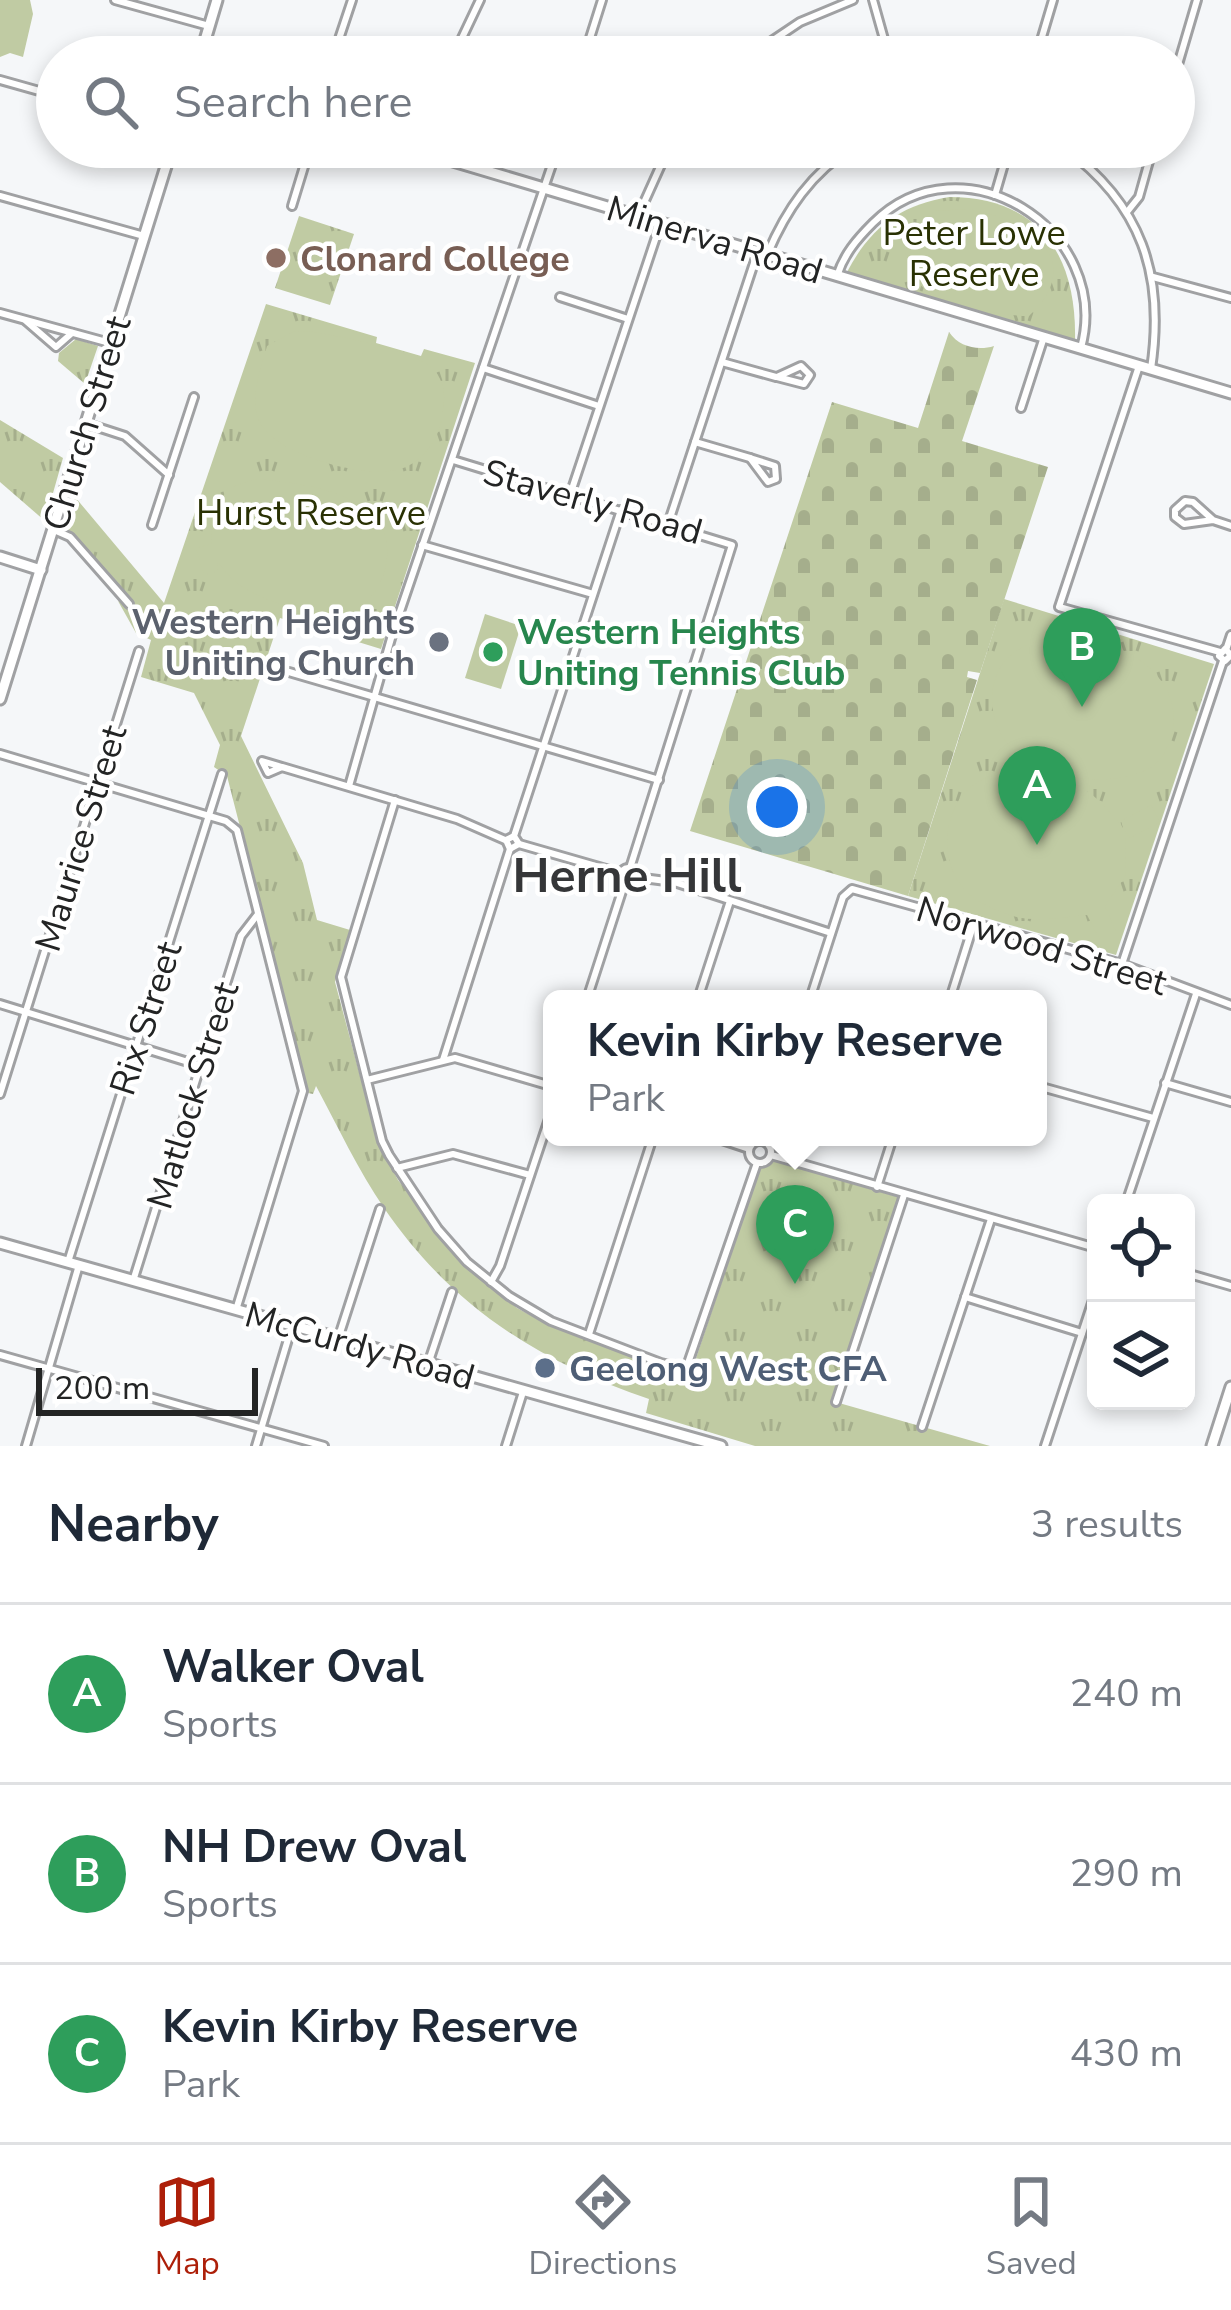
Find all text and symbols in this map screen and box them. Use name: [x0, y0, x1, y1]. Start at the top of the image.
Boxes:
search box: [36, 36, 1195, 168]
icon: search: [78, 69, 144, 135]
text: Search here: [174, 72, 413, 133]
street label: Minerva Road: [601, 184, 828, 296]
park label: Peter Lowe Reserve: [882, 209, 1066, 299]
place label: Clonard College: [300, 235, 570, 284]
marker: Clonard College: [263, 245, 289, 271]
street label: Church Street: [32, 310, 143, 537]
street label: Staverly Road: [477, 448, 708, 557]
park label: Hurst Reserve: [196, 489, 426, 538]
place label: Western Heights Uniting Church: [132, 598, 415, 688]
place label: Western Heights Uniting Tennis Club: [517, 608, 845, 698]
pin: B: [1043, 608, 1121, 707]
marker: Western Heights Uniting Church: [426, 629, 452, 655]
marker: Western Heights Uniting Tennis Club: [480, 639, 506, 665]
street label: Maurice Street: [24, 719, 139, 958]
pin: A: [998, 746, 1076, 845]
your location: [747, 777, 807, 837]
district label: Herne Hill: [513, 843, 741, 909]
street label: Norwood Street: [910, 885, 1173, 1008]
street label: Rix Street: [99, 935, 194, 1102]
street label: Matlock Street: [136, 975, 251, 1215]
popup: [543, 990, 1047, 1146]
text: Kevin Kirby Reserve: [587, 1011, 1003, 1072]
text: Park: [587, 1072, 665, 1125]
pin: C: [756, 1185, 834, 1284]
map controls: [1087, 1194, 1195, 1410]
button: locate: [1087, 1194, 1195, 1302]
street label: McCurdy Road: [239, 1290, 480, 1403]
button: layers: [1087, 1302, 1195, 1410]
place label: Geelong West CFA: [569, 1345, 887, 1394]
marker: Geelong West CFA: [532, 1355, 558, 1381]
scale bar: [36, 1362, 258, 1415]
text: 200 m: [54, 1366, 150, 1411]
text: Nearby: [48, 1489, 219, 1559]
text: 3 results: [1031, 1498, 1183, 1551]
text: Walker Oval: [162, 1637, 424, 1698]
text: A: [72, 1667, 102, 1720]
text: 240 m: [1069, 1667, 1183, 1720]
text: Sports: [162, 1698, 278, 1751]
text: NH Drew Oval: [162, 1817, 466, 1878]
text: B: [74, 1847, 100, 1900]
text: 290 m: [1069, 1847, 1183, 1900]
text: Sports: [162, 1878, 278, 1931]
text: Kevin Kirby Reserve: [162, 1997, 578, 2058]
text: C: [74, 2027, 100, 2080]
text: 430 m: [1069, 2027, 1183, 2080]
text: Park: [162, 2058, 240, 2111]
tab: Map: [154, 2169, 220, 2286]
tab: Directions: [529, 2169, 677, 2286]
tab: Saved: [986, 2169, 1077, 2286]

